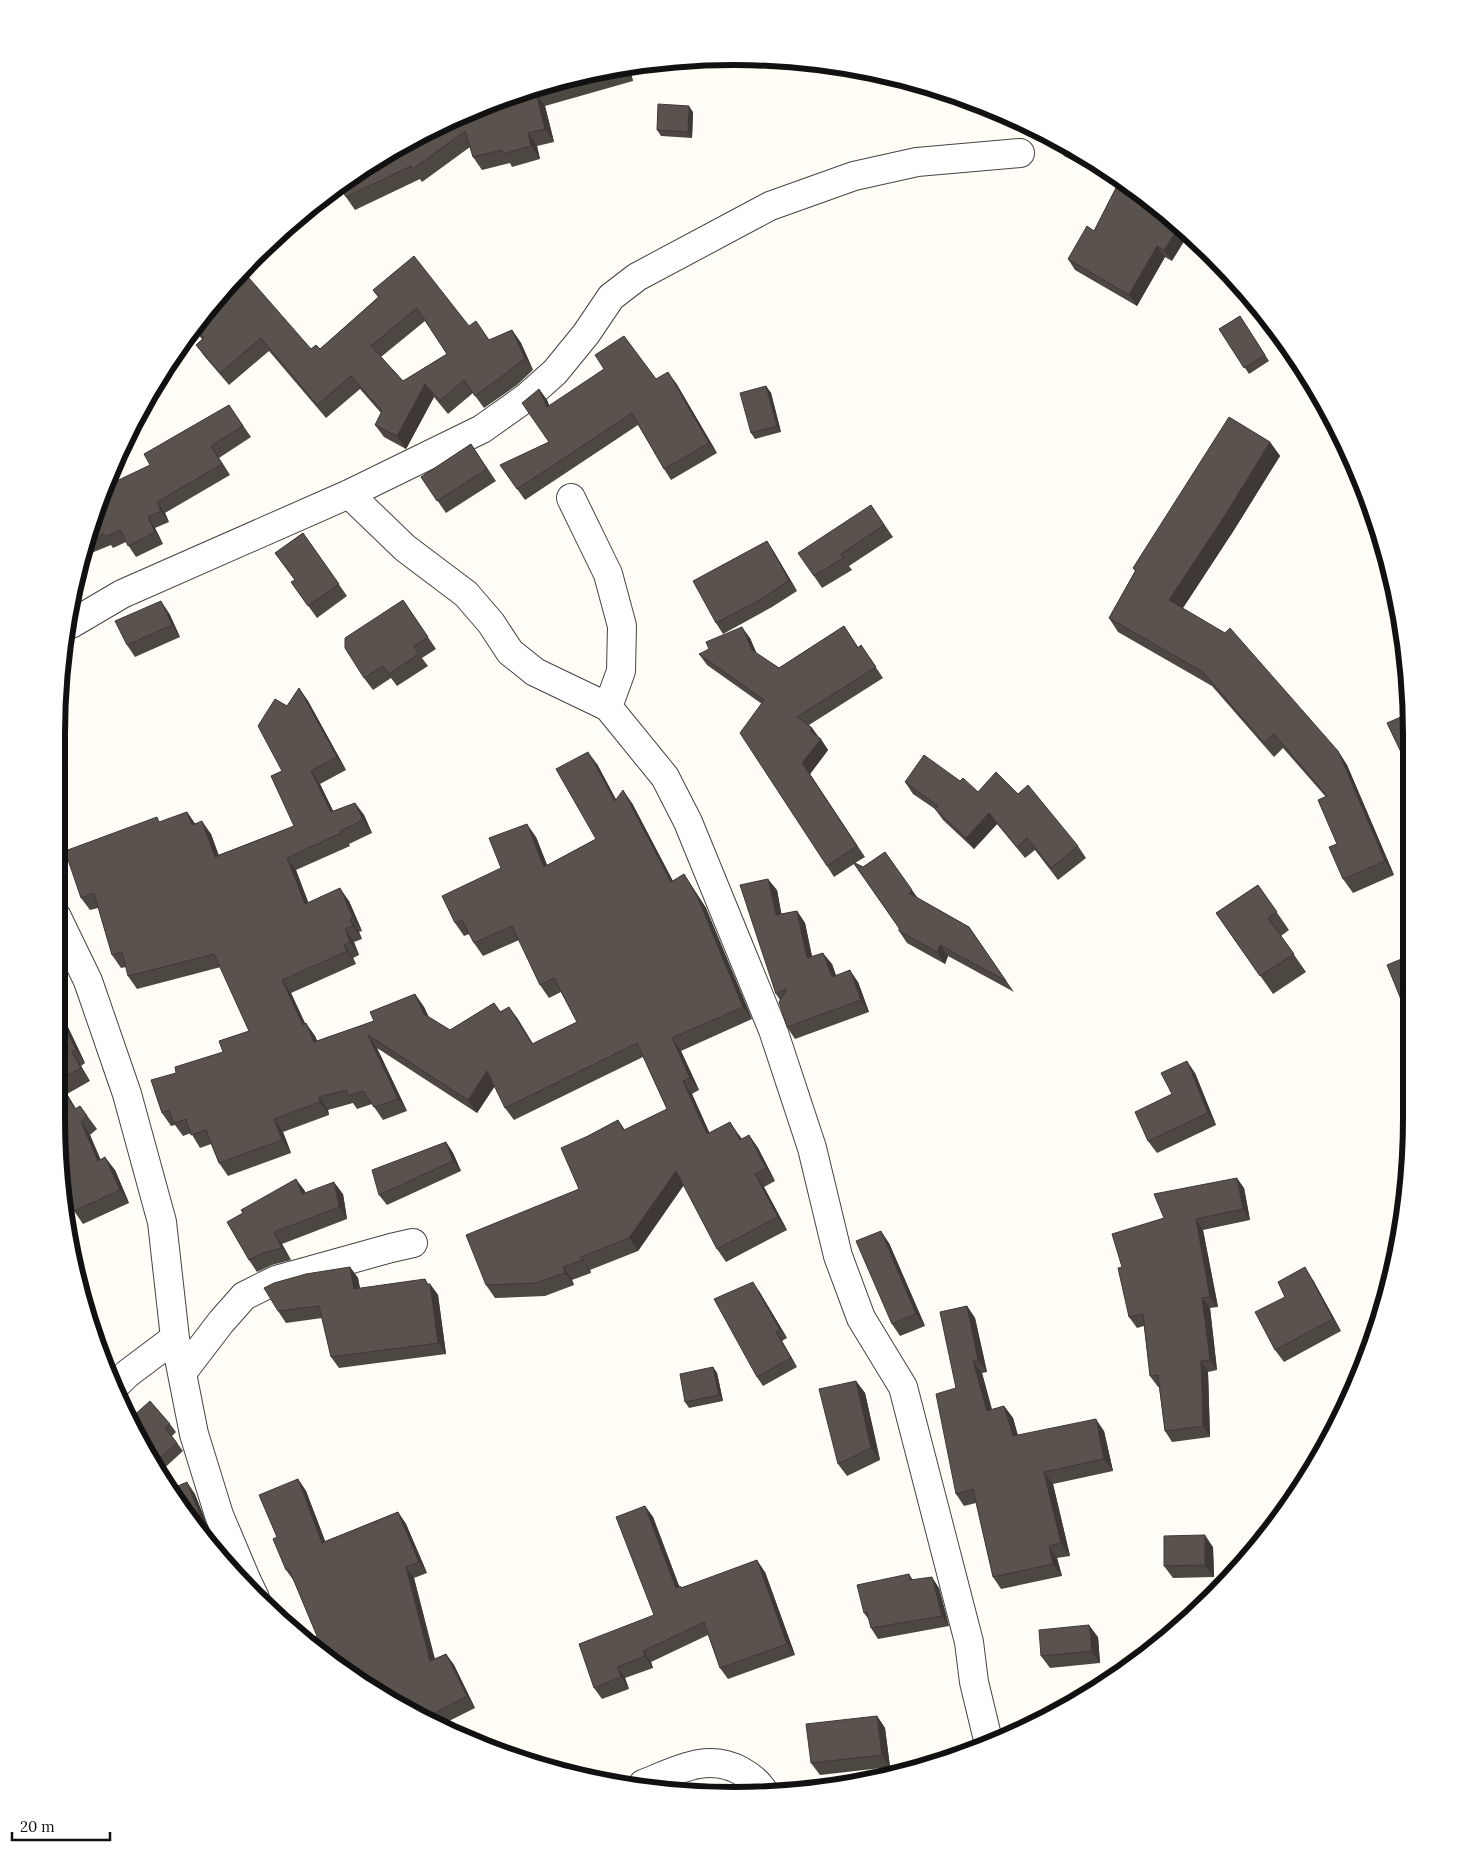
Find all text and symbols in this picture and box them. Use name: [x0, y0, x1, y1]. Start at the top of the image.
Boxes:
scale bar: [12, 1810, 110, 1842]
text: 20 m: [20, 1817, 55, 1836]

